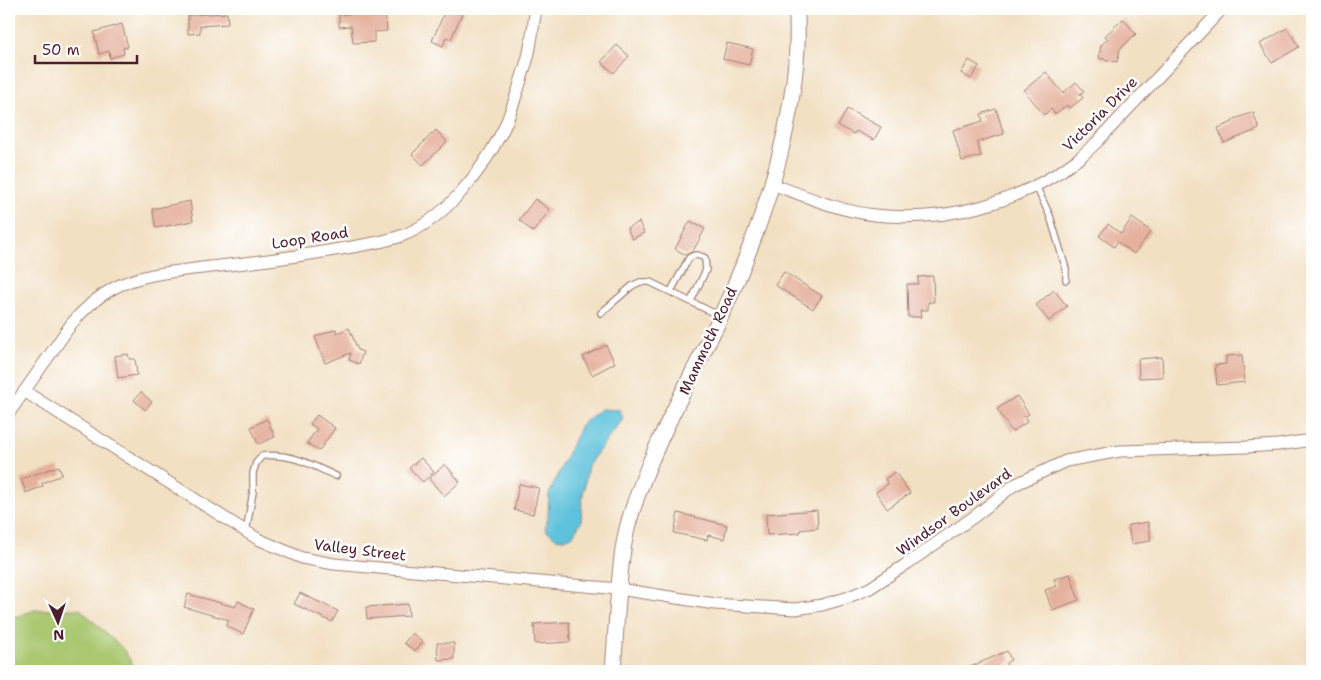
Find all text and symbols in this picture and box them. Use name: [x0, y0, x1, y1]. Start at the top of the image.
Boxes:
scale bar: [35, 32, 138, 64]
text: 50 m: [42, 40, 80, 60]
street label: Victoria Drive: [1058, 72, 1142, 156]
street label: Loop Road: [270, 222, 350, 254]
street label: Mammoth Road: [674, 283, 742, 398]
street label: Windsor Boulevard: [893, 463, 1016, 560]
street label: Valley Street: [313, 534, 407, 566]
north arrow: [32, 598, 82, 648]
text: N: [53, 626, 65, 644]

